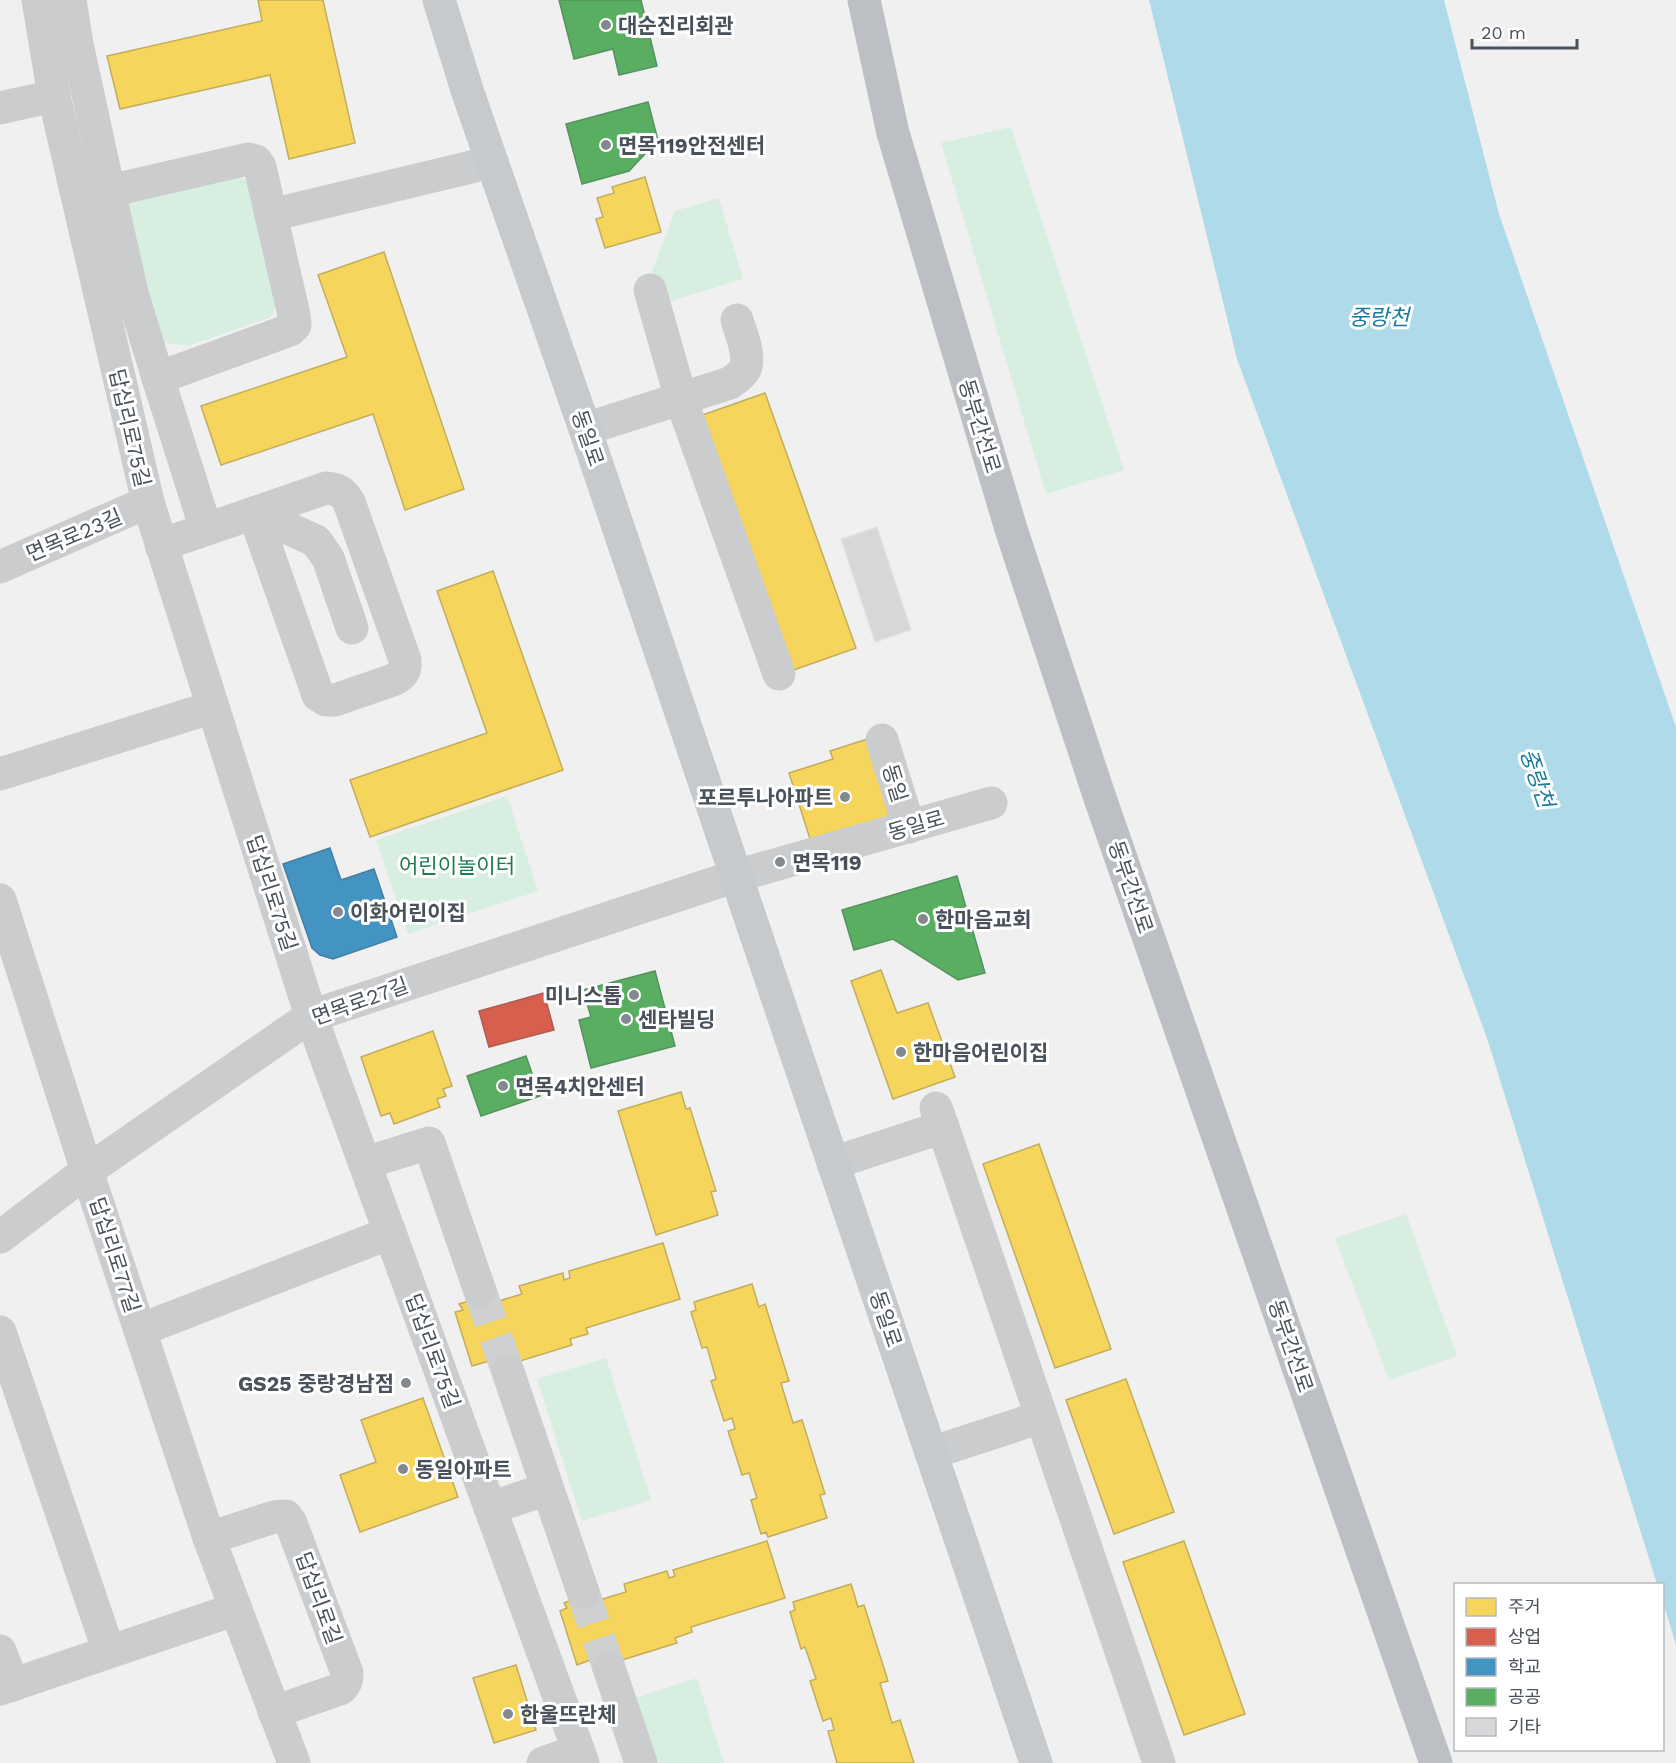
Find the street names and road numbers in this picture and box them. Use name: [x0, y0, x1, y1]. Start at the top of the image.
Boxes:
street label: 답십리로75길: [104, 366, 156, 490]
street label: 동부간선로: [954, 376, 1006, 476]
street label: 동일로: [567, 407, 609, 469]
street label: 면목로23길: [22, 504, 126, 566]
street label: 동일: [877, 761, 913, 805]
street label: 동일로: [885, 805, 947, 845]
street label: 답십리로75길: [241, 832, 303, 954]
street label: 동부간선로: [1103, 837, 1159, 937]
street label: 면목로27길: [308, 972, 412, 1030]
street label: 답십리로77길: [85, 1194, 145, 1316]
street label: 동일로: [865, 1288, 907, 1350]
street label: 답십리로75길: [401, 1290, 465, 1412]
street label: 동부간선로: [1263, 1296, 1319, 1396]
street label: 답십리로길: [291, 1548, 347, 1648]

